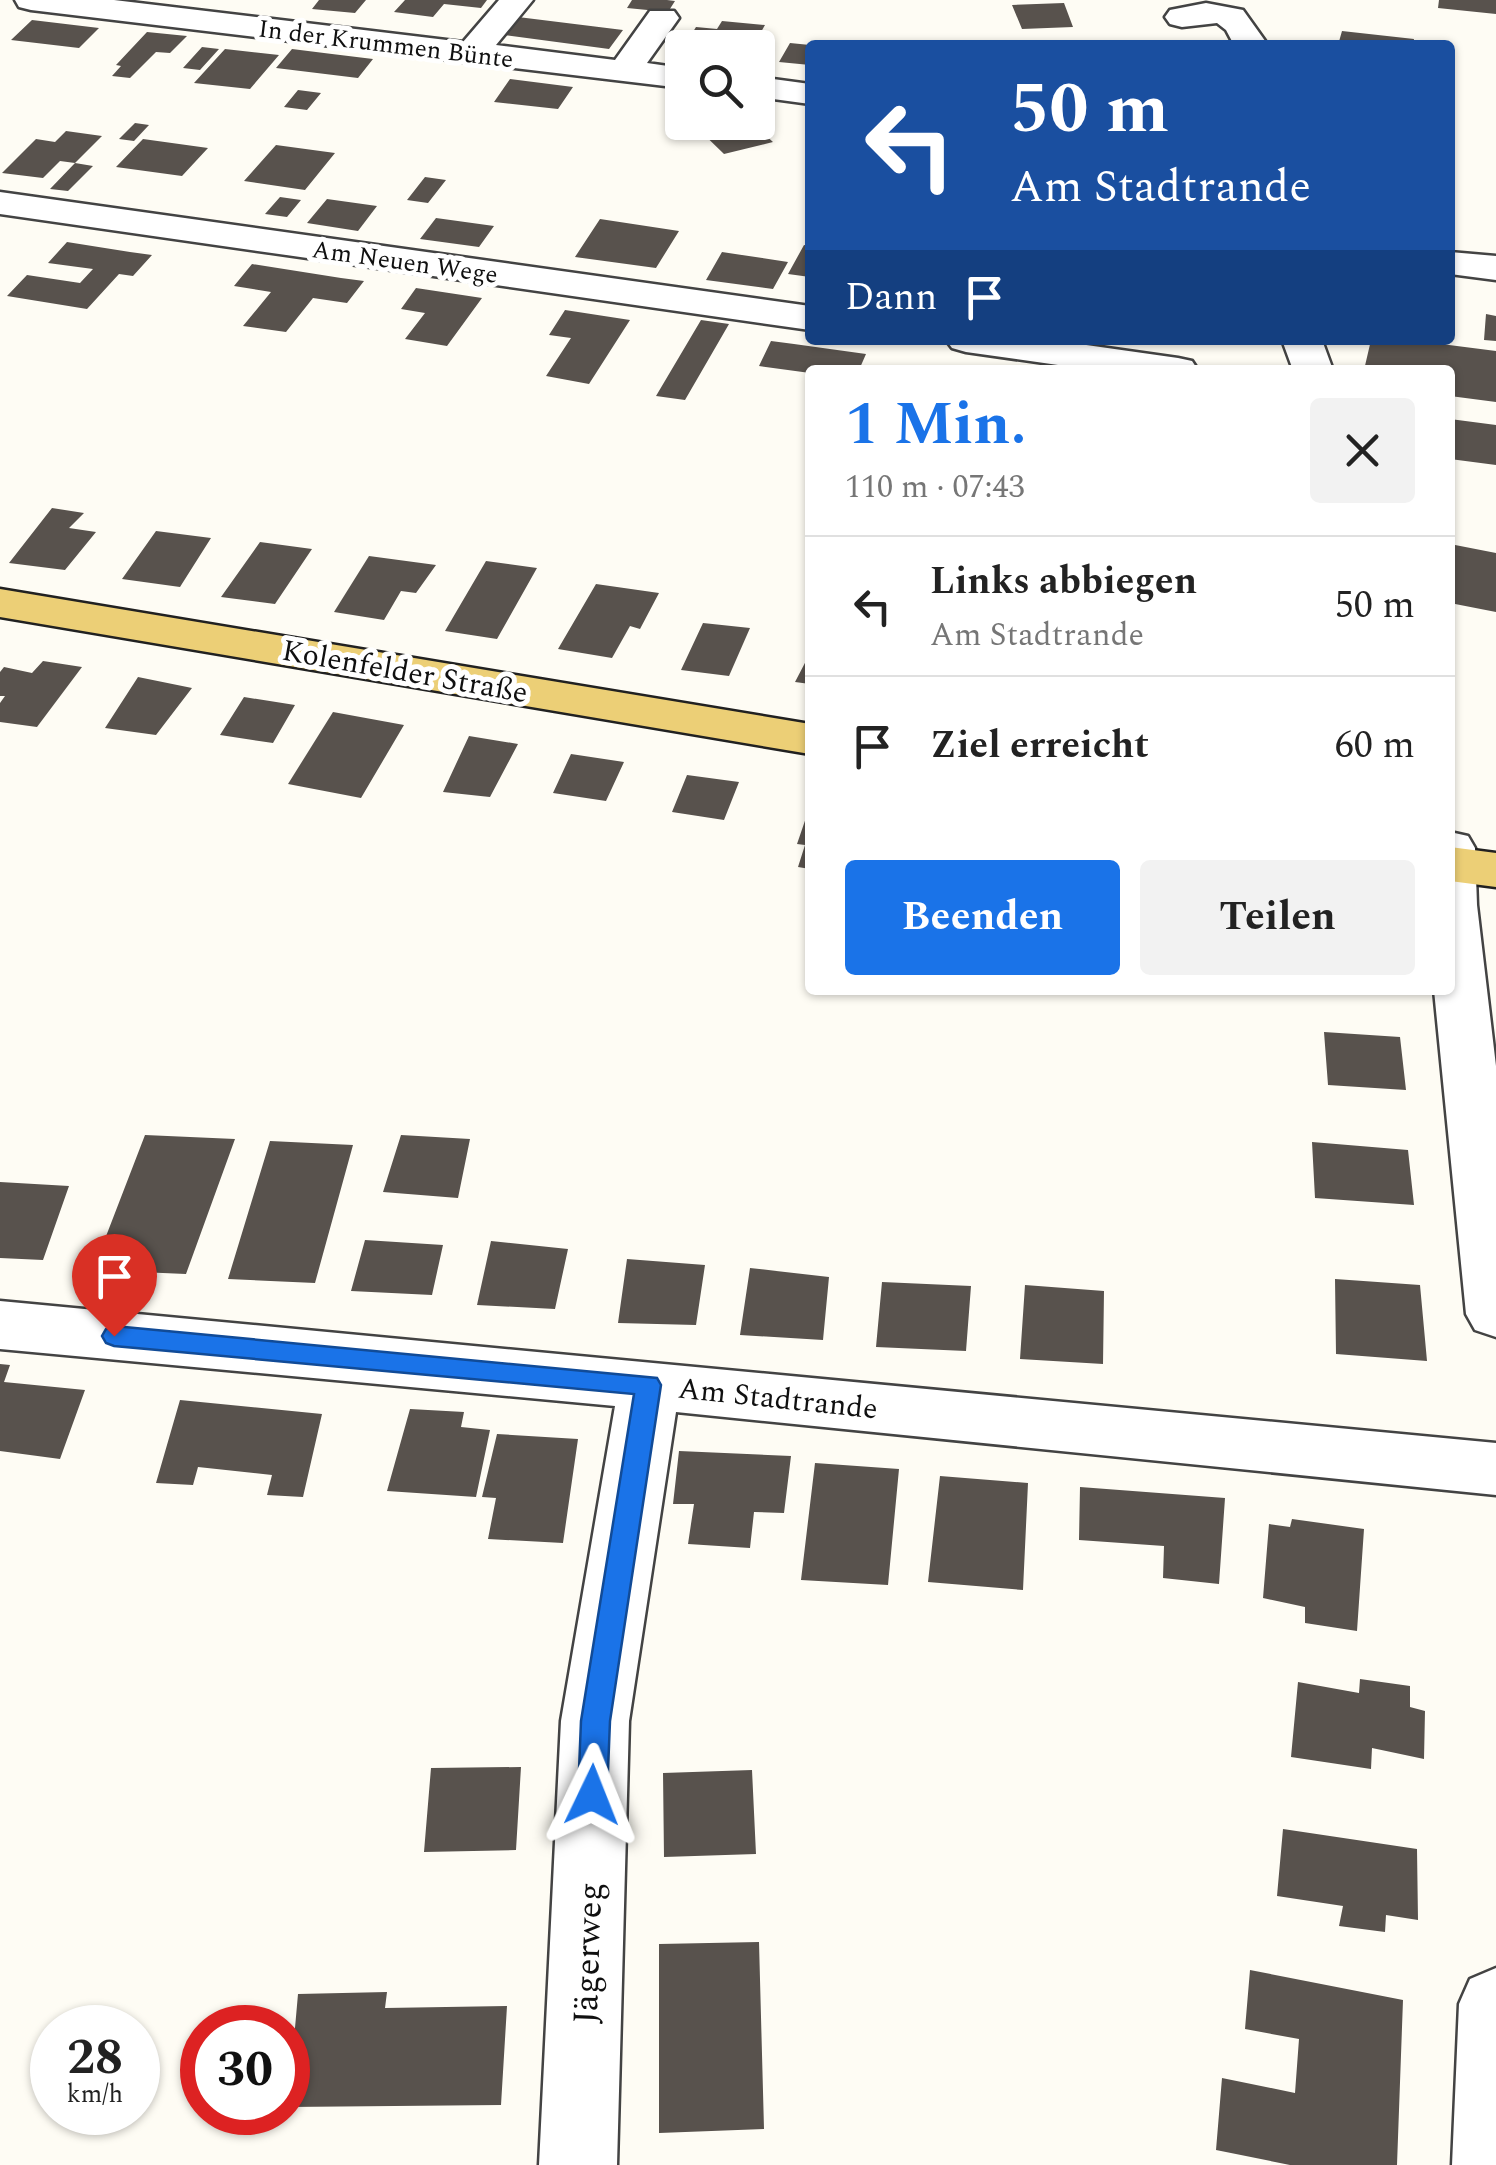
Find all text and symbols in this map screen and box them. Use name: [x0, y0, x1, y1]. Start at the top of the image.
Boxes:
street label: In der Krummen Bünte: [256, 10, 515, 79]
map controls: [665, 30, 775, 140]
button: search: [665, 30, 775, 140]
text: 50 m: [1010, 57, 1169, 163]
icon: left: [845, 80, 975, 210]
text: Am Stadtrande: [1010, 153, 1311, 222]
street label: Am Neuen Wege: [309, 231, 500, 295]
text: Dann: [845, 269, 937, 327]
icon: arrive: [957, 270, 1012, 325]
text: 1 Min.: [845, 379, 1027, 471]
button: close: [1310, 398, 1415, 503]
text: 110 m · 07:43: [845, 463, 1025, 512]
text: Links abbiegen: [930, 553, 1197, 611]
text: 50 m: [1335, 577, 1415, 635]
icon: left: [845, 579, 900, 634]
text: Am Stadtrande: [930, 611, 1144, 660]
street label: Kolenfelder Straße: [278, 628, 531, 716]
text: Ziel erreicht: [930, 717, 1149, 775]
text: 60 m: [1335, 717, 1415, 775]
icon: arrive: [845, 719, 900, 774]
button: Beenden: [845, 860, 1120, 975]
button: Teilen: [1140, 860, 1415, 975]
pin: [72, 1234, 157, 1337]
icon: arrive: [87, 1249, 142, 1304]
street label: Am Stadtrande: [676, 1366, 880, 1432]
position arrow: [540, 1743, 644, 1847]
street label: Jägerweg: [560, 1881, 617, 2025]
speed limit sign: 30: [180, 2005, 310, 2135]
text: 28: [67, 2020, 123, 2096]
text: km/h: [67, 2076, 123, 2114]

